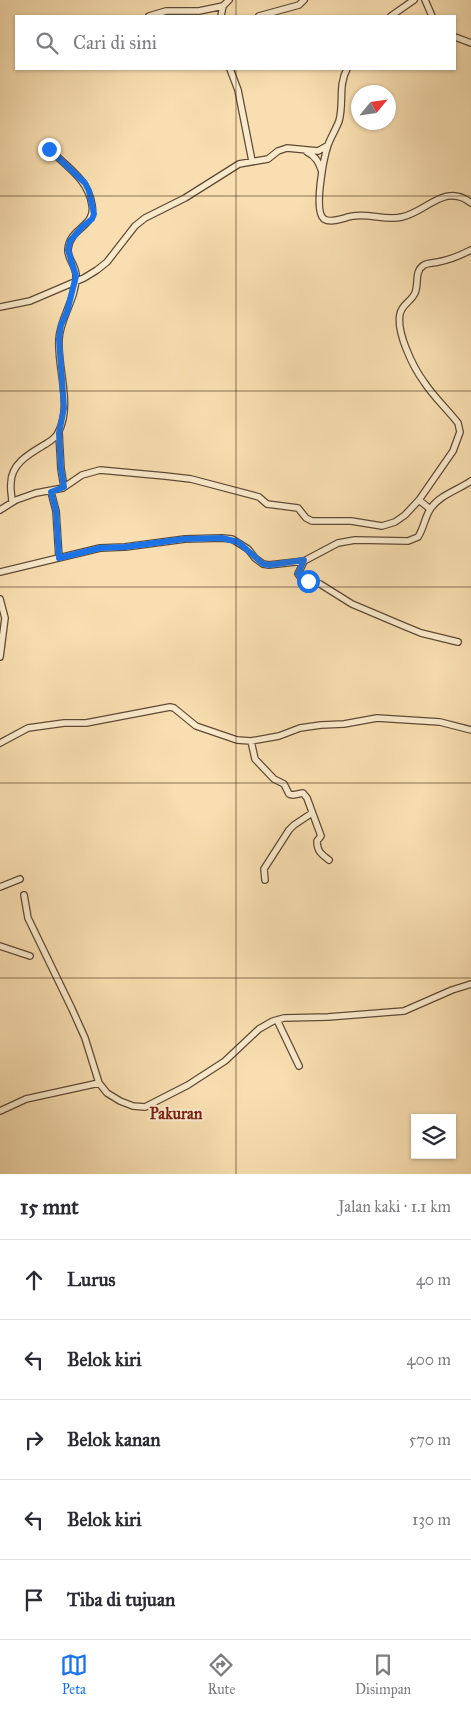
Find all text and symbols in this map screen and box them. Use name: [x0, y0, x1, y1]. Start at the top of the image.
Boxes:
search box: [15, 15, 456, 70]
icon: search: [33, 29, 61, 57]
text: Cari di sini: [73, 31, 157, 54]
north arrow: [351, 85, 396, 130]
route end: [38, 138, 61, 161]
route start: [297, 570, 320, 593]
district label: Pakuran: [150, 1104, 203, 1123]
map controls: [411, 1114, 456, 1159]
button: layers: [411, 1114, 456, 1159]
text: 15 mnt: [20, 1194, 79, 1220]
text: Jalan kaki · 1.1 km: [338, 1197, 451, 1216]
icon: ahead: [20, 1266, 48, 1294]
text: Lurus: [67, 1268, 115, 1291]
text: 40 m: [416, 1270, 451, 1289]
icon: left: [20, 1346, 48, 1374]
text: Belok kiri: [67, 1348, 141, 1371]
text: 400 m: [407, 1350, 451, 1369]
icon: right: [20, 1426, 48, 1454]
text: Belok kanan: [67, 1428, 161, 1451]
text: 570 m: [409, 1430, 451, 1449]
icon: left: [20, 1506, 48, 1534]
text: Belok kiri: [67, 1508, 141, 1531]
text: 130 m: [412, 1510, 451, 1529]
icon: arrive: [20, 1586, 48, 1614]
text: Tiba di tujuan: [67, 1588, 175, 1611]
tab: Peta: [60, 1651, 88, 1698]
tab: Rute: [207, 1651, 235, 1698]
tab: Disimpan: [355, 1651, 411, 1698]

